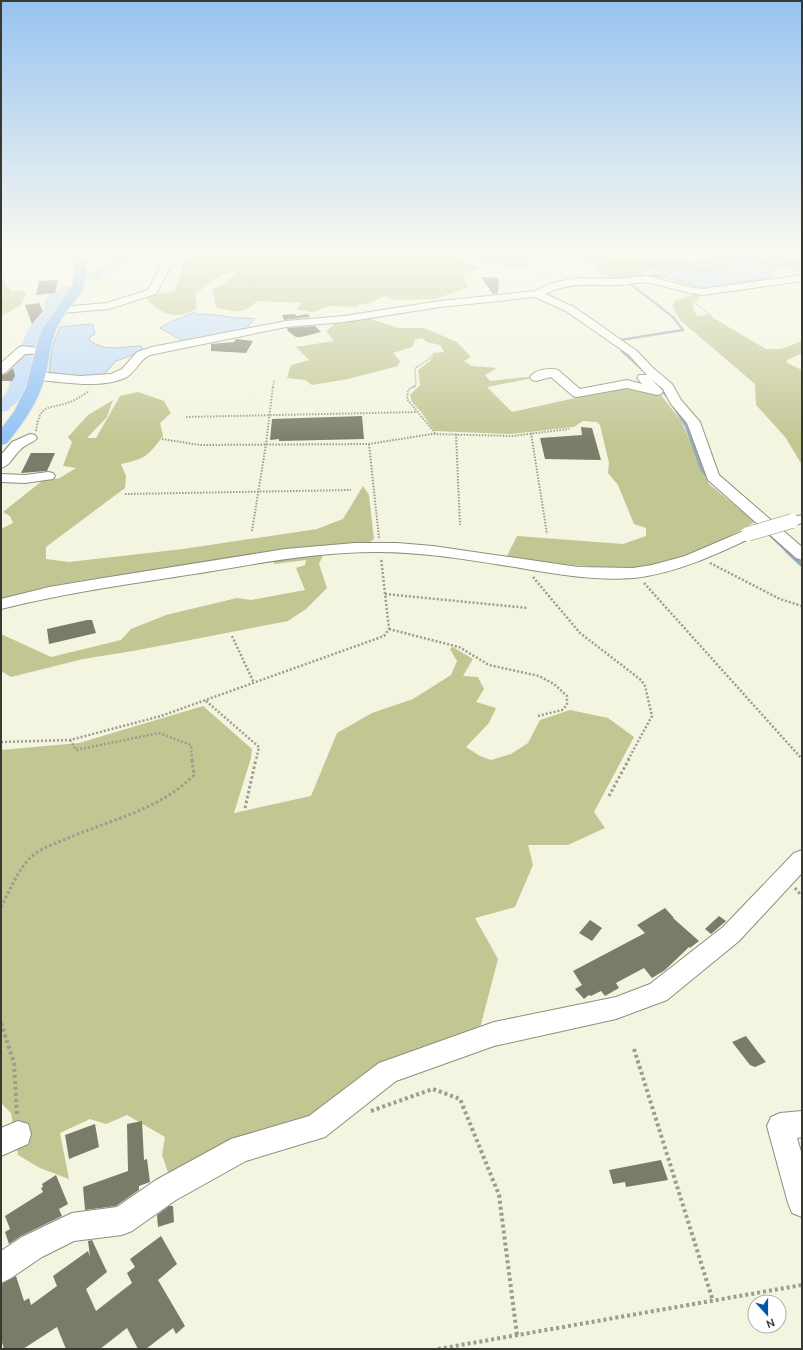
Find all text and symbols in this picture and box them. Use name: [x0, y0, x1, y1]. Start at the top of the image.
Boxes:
north arrow: [747, 1294, 787, 1334]
text: N: [765, 1316, 777, 1330]

